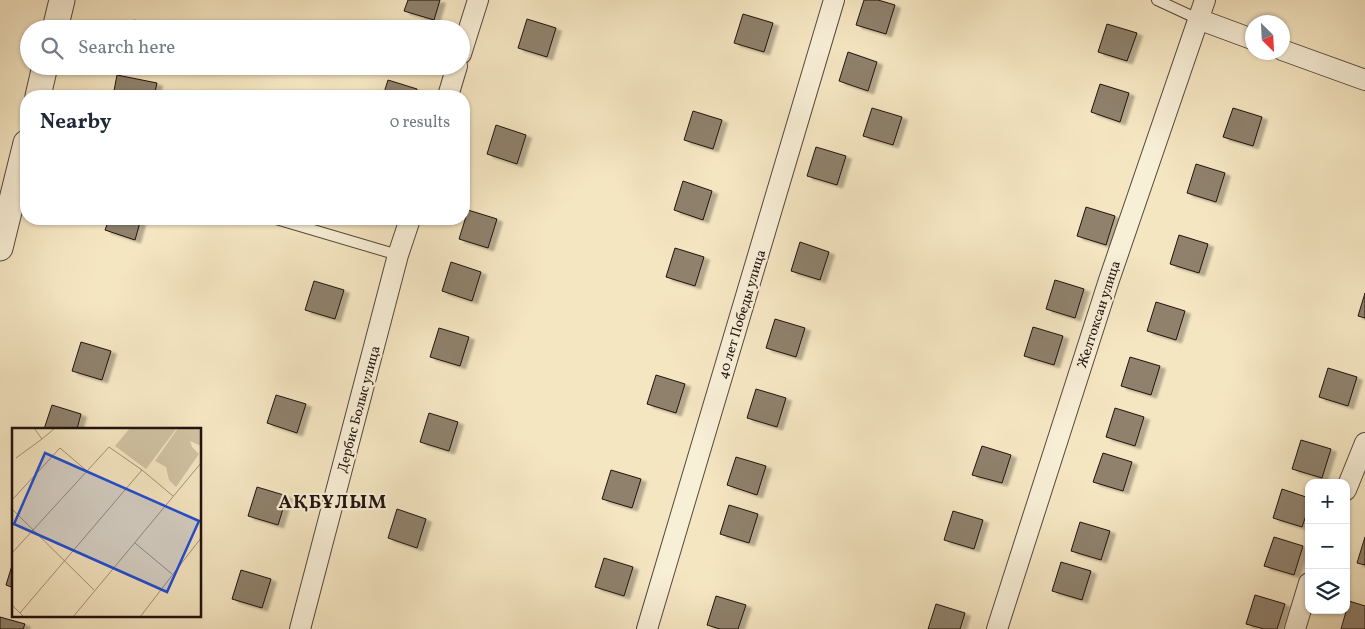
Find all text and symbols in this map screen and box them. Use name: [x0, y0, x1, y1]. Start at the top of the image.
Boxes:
north arrow: [1245, 15, 1290, 60]
search box: [20, 20, 470, 75]
icon: search: [38, 34, 66, 62]
text: Search here: [78, 35, 175, 61]
text: Nearby: [40, 108, 111, 137]
text: 0 results: [390, 112, 450, 134]
street label: 40 лет Победы улица: [714, 247, 771, 381]
street label: Желтоксан улица: [1073, 258, 1126, 371]
street label: Дербис Болыс улица: [333, 344, 386, 475]
inset map: [12, 428, 201, 616]
map controls: [1305, 479, 1350, 614]
button: +: [1305, 479, 1350, 524]
district label: АҚБҰЛЫМ: [279, 490, 387, 516]
button: −: [1305, 524, 1350, 569]
button: layers: [1305, 569, 1350, 614]

